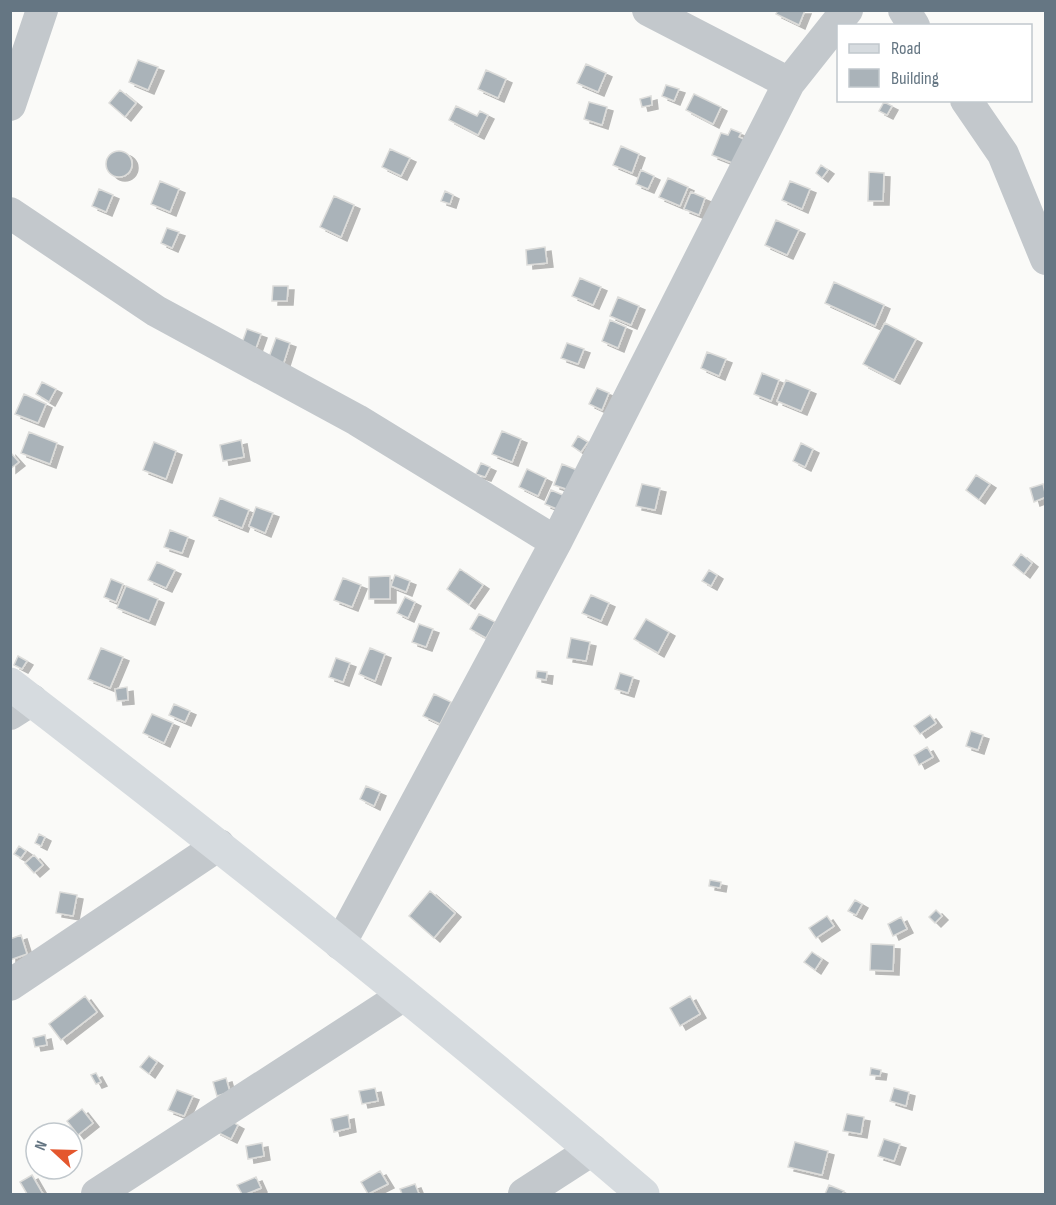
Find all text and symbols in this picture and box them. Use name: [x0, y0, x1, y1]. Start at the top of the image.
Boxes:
legend: [837, 24, 1032, 102]
text: Road: [891, 38, 921, 59]
text: Building: [891, 68, 939, 89]
north arrow: [24, 1121, 84, 1181]
text: N: [31, 1138, 52, 1153]

